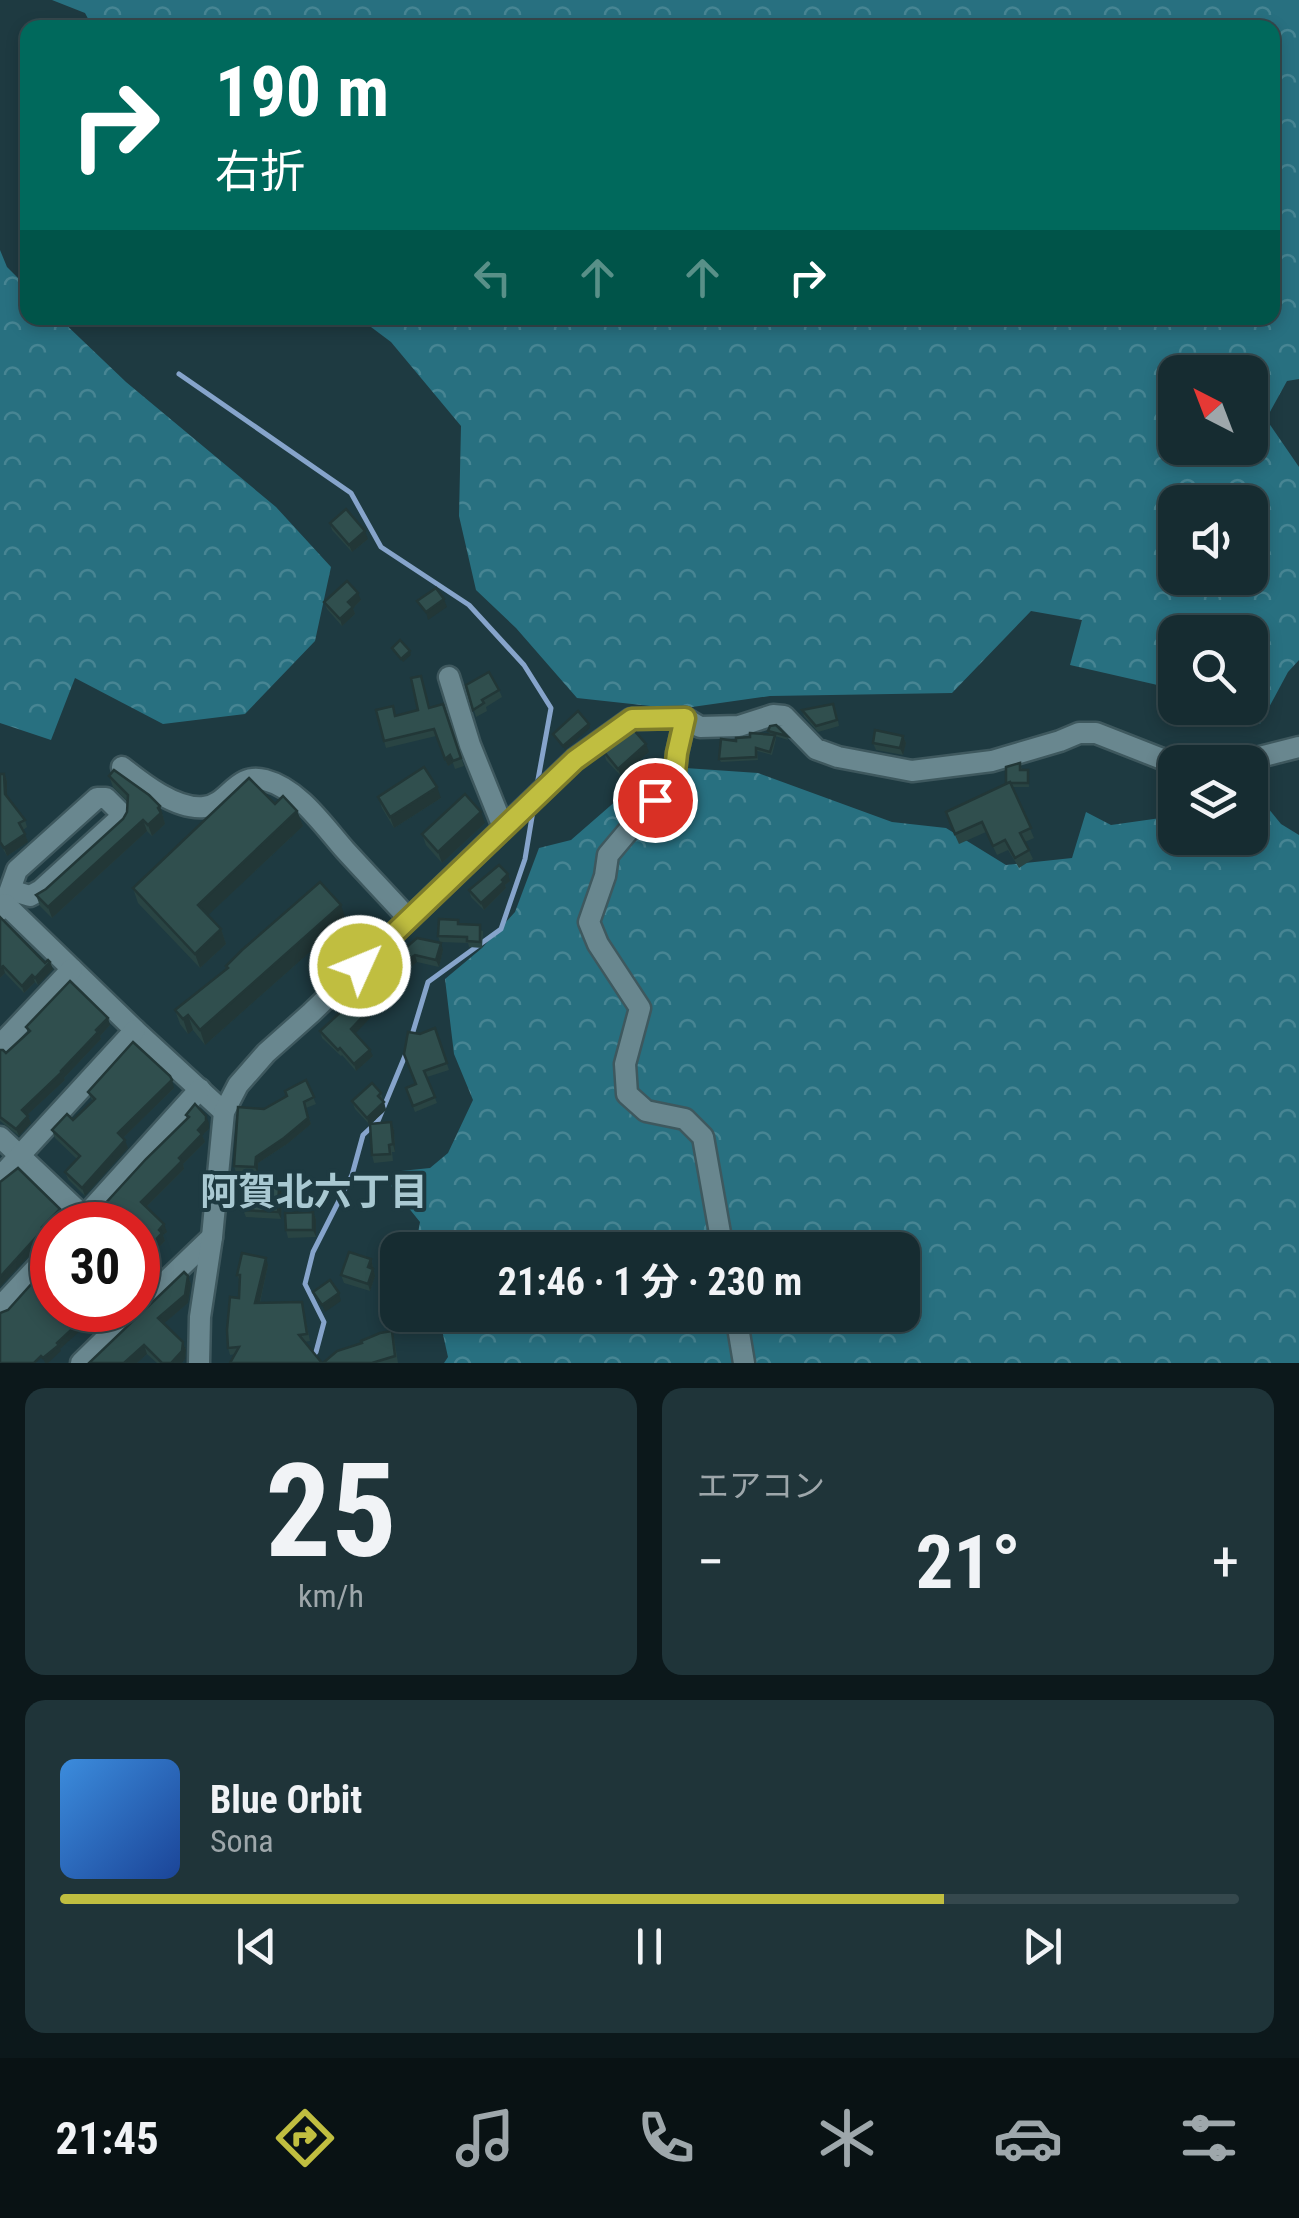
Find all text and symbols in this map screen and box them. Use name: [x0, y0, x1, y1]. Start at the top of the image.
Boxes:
text: 190 m: [215, 51, 389, 133]
icon: right: [50, 60, 180, 190]
text: 右折: [215, 145, 305, 198]
icon: left: [465, 250, 520, 305]
icon: ahead: [570, 250, 625, 305]
icon: ahead: [675, 250, 730, 305]
icon: right: [780, 250, 835, 305]
north arrow: [1158, 355, 1268, 465]
map controls: [1158, 355, 1268, 855]
button: sound: [1158, 485, 1268, 595]
button: search: [1158, 615, 1268, 725]
button: layers: [1158, 745, 1268, 855]
pin: [613, 758, 698, 843]
icon: arrive: [628, 773, 683, 828]
position arrow: [308, 914, 412, 1018]
district label: 阿賀北六丁目: [200, 1170, 428, 1214]
speed limit sign: 30: [30, 1202, 160, 1332]
text: 21:46 · 1 分 · 230 m: [498, 1260, 802, 1304]
text: 25: [265, 1435, 397, 1588]
text: エアコン: [697, 1467, 825, 1505]
text: 21°: [916, 1518, 1021, 1606]
text: −: [697, 1530, 725, 1594]
text: +: [1212, 1530, 1239, 1594]
text: km/h: [298, 1577, 364, 1615]
text: Blue Orbit: [210, 1778, 362, 1822]
text: Sona: [210, 1822, 273, 1860]
icon: previous: [229, 1919, 284, 1974]
icon: pause: [622, 1919, 677, 1974]
icon: next: [1015, 1919, 1070, 1974]
icon: directions: [270, 2103, 340, 2173]
icon: music: [450, 2103, 520, 2173]
icon: phone: [631, 2103, 701, 2173]
icon: climate: [812, 2103, 882, 2173]
icon: car: [993, 2103, 1063, 2173]
icon: filters: [1174, 2103, 1244, 2173]
text: 21:45: [55, 2112, 159, 2165]

